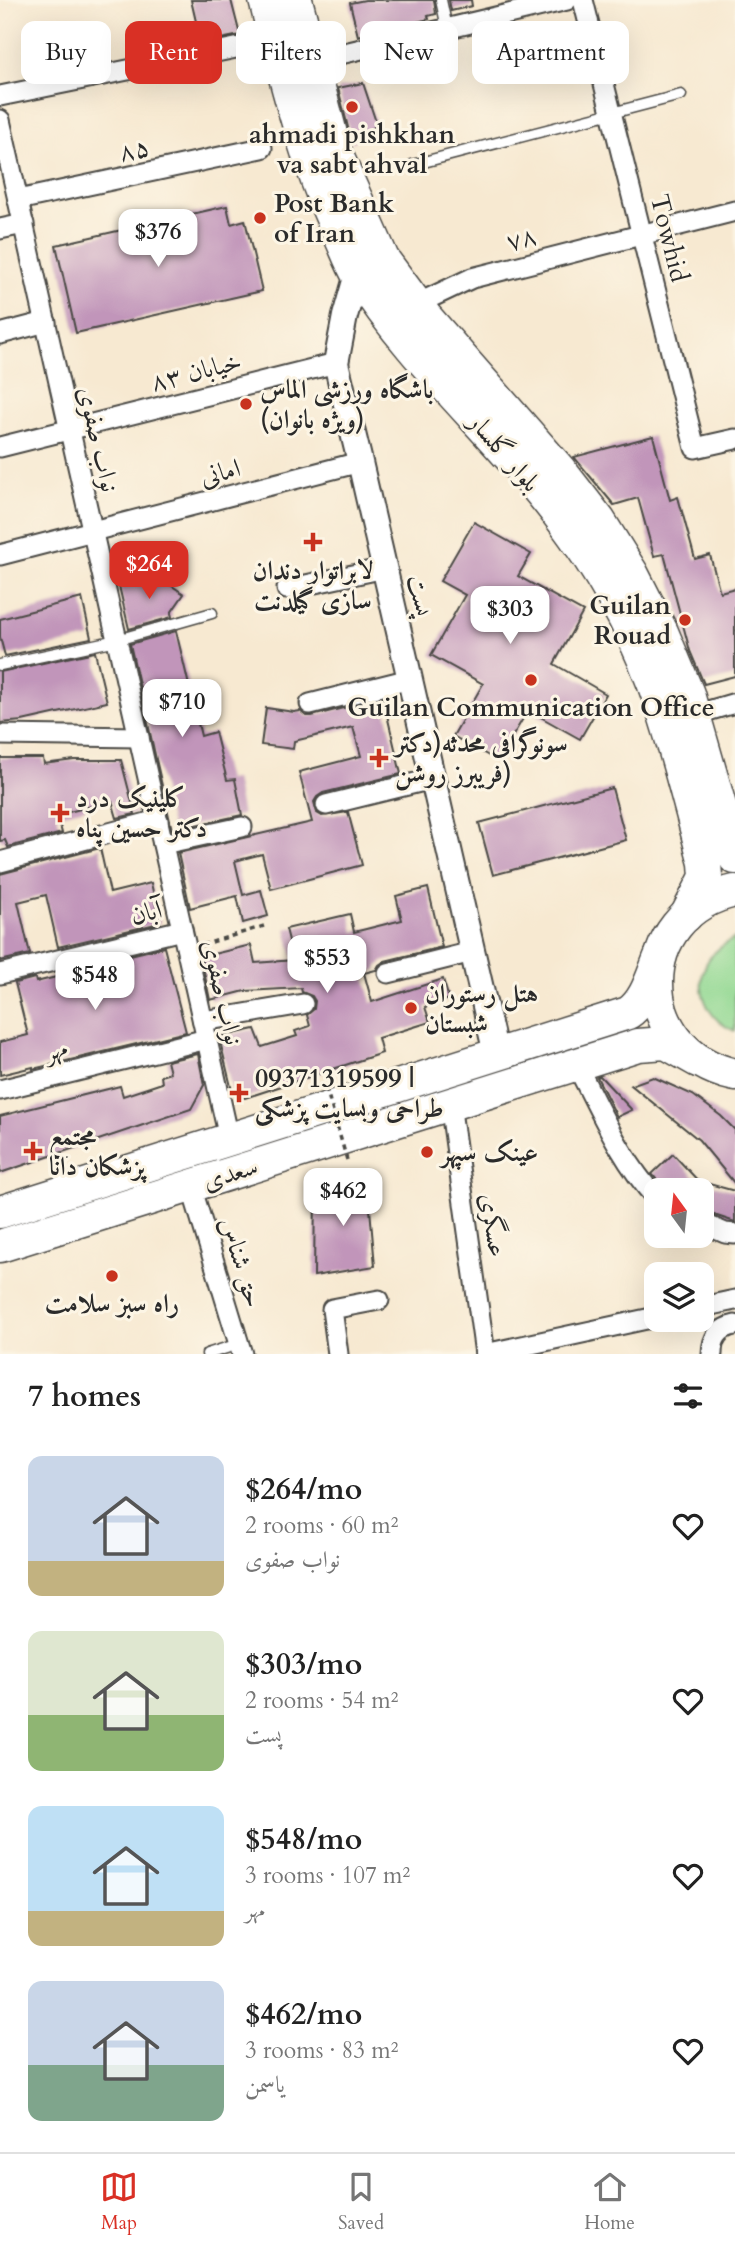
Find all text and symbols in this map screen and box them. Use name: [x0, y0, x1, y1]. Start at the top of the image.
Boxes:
chip: Buy: [21, 21, 111, 84]
chip: Rent: [125, 21, 222, 84]
chip: Filters: [236, 21, 346, 84]
chip: New: [360, 21, 458, 84]
chip: Apartment: [472, 21, 629, 84]
marker: ahmadi pishkhan va sabt ahval: [344, 99, 360, 115]
place label: ahmadi pishkhan va sabt ahval: [249, 117, 455, 182]
street label: ۸۵: [116, 129, 153, 170]
place label: Post Bank of Iran: [274, 186, 395, 251]
street label: Towhid: [642, 191, 697, 286]
pin: $376: [117, 210, 199, 269]
marker: Post Bank of Iran: [252, 210, 268, 226]
text: $376: [134, 216, 182, 247]
street label: ۷۸: [502, 218, 540, 259]
street label: خیابان ۸۳: [147, 343, 245, 400]
place label: باشگاه ورزشی الماس (ویژه بانوان): [260, 372, 434, 437]
street label: نواب صفوی: [69, 383, 128, 495]
marker: باشگاه ورزشی الماس (ویژه بانوان): [238, 396, 254, 412]
street label: بلوار گلسار: [459, 403, 549, 499]
street label: امانی: [196, 450, 244, 495]
marker: لابراتوار دندان سازی گیلدنت: [303, 532, 323, 552]
pin: $264: [108, 542, 190, 601]
text: $264: [125, 548, 173, 579]
place label: لابراتوار دندان سازی گیلدنت: [253, 553, 374, 618]
street label: پست: [399, 571, 443, 621]
pin: $303: [469, 586, 551, 646]
place label: Guilan Rouad: [589, 588, 671, 653]
text: $303: [486, 593, 534, 624]
marker: Guilan Rouad: [677, 612, 693, 628]
marker: Guilan Communication Office: [523, 672, 539, 688]
pin: $710: [141, 680, 223, 739]
text: $710: [158, 686, 206, 717]
place label: Guilan Communication Office: [347, 690, 715, 725]
place label: سونوگرافی محدثه(دکتر فریبرز روشن): [392, 726, 568, 791]
marker: سونوگرافی محدثه(دکتر فریبرز روشن): [369, 748, 389, 768]
place label: کلینیک درد دکتر حسین پناه: [76, 781, 207, 848]
marker: کلینیک درد دکتر حسین پناه: [50, 803, 70, 823]
street label: آبان: [127, 891, 168, 933]
street label: نواب صفوی: [193, 936, 252, 1048]
pin: $553: [286, 936, 368, 995]
text: $553: [303, 942, 351, 973]
pin: $548: [54, 953, 136, 1012]
text: $548: [71, 959, 119, 990]
place label: هتل رستوران شبستان: [425, 976, 538, 1041]
marker: هتل رستوران شبستان: [403, 1000, 419, 1016]
street label: مهر: [38, 1030, 71, 1070]
place label: 09371319599 | طراحی وبسایت پزشکی: [255, 1061, 444, 1126]
marker: 09371319599 | طراحی وبسایت پزشکی: [229, 1083, 249, 1103]
place label: مجتمع پزشکان دانا: [49, 1119, 147, 1184]
place label: عینک سپهر: [438, 1135, 538, 1171]
marker: مجتمع پزشکان دانا: [23, 1141, 43, 1161]
marker: عینک سپهر: [419, 1144, 435, 1160]
street label: سعدی: [198, 1148, 262, 1199]
pin: $462: [302, 1168, 384, 1228]
text: $462: [319, 1175, 367, 1206]
north arrow: [644, 1178, 714, 1248]
map controls: [644, 1178, 714, 1332]
street label: عسگری: [472, 1191, 515, 1259]
street label: حق شناس: [211, 1213, 272, 1312]
button: layers: [644, 1262, 714, 1332]
marker: راه سبز سلامت: [104, 1268, 120, 1284]
place label: راه سبز سلامت: [45, 1286, 179, 1321]
text: 7 homes: [28, 1376, 141, 1417]
icon: filters: [669, 1377, 707, 1415]
text: $264/mo: [245, 1469, 362, 1510]
icon: home: [84, 1484, 168, 1568]
icon: heart: [669, 1507, 707, 1545]
text: 2 rooms · 60 m²: [245, 1510, 398, 1541]
text: نواب صفوی: [245, 1544, 340, 1575]
text: $303/mo: [245, 1644, 362, 1685]
icon: home: [84, 1659, 168, 1743]
icon: heart: [669, 1682, 707, 1720]
text: 2 rooms · 54 m²: [245, 1685, 398, 1716]
text: پست: [245, 1719, 282, 1750]
text: $548/mo: [245, 1819, 362, 1860]
icon: home: [84, 1834, 168, 1918]
icon: heart: [669, 1857, 707, 1895]
text: 3 rooms · 107 m²: [245, 1860, 410, 1891]
text: مهر: [245, 1894, 265, 1925]
text: $462/mo: [245, 1994, 362, 2035]
icon: home: [84, 2009, 168, 2093]
icon: heart: [669, 2032, 707, 2070]
text: 3 rooms · 83 m²: [245, 2035, 398, 2066]
text: یاسمن: [245, 2069, 285, 2100]
tab: Map: [100, 2168, 138, 2236]
tab: Saved: [338, 2168, 384, 2236]
tab: Home: [584, 2168, 635, 2236]

